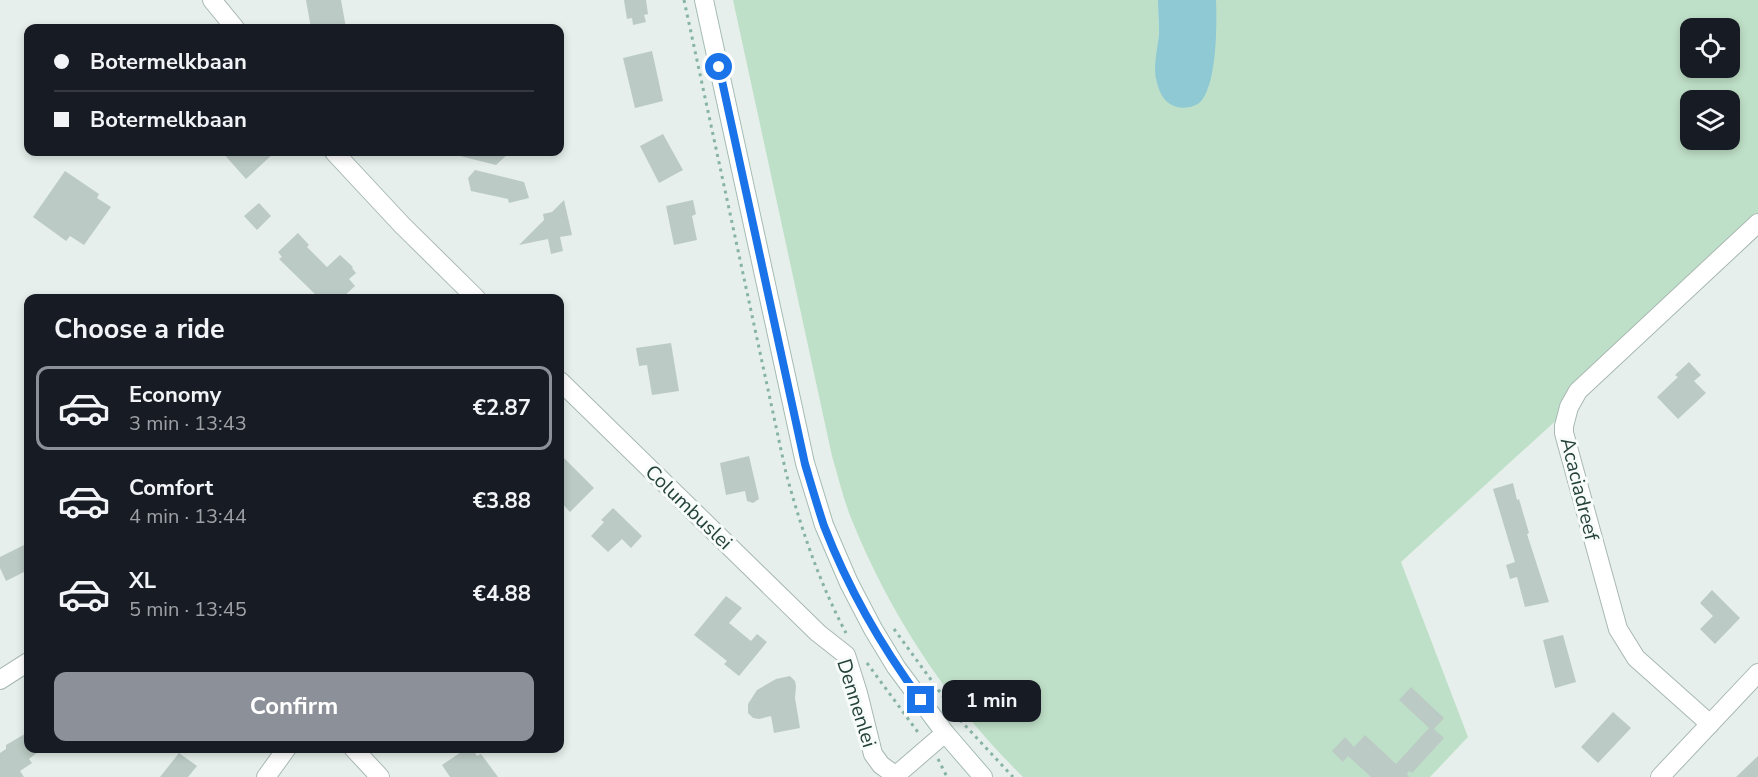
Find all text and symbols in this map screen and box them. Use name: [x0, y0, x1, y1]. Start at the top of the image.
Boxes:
map controls: [1680, 18, 1740, 150]
button: locate: [1680, 18, 1740, 78]
text: Botermelkbaan: [90, 47, 247, 77]
route start: [705, 53, 732, 80]
button: layers: [1680, 90, 1740, 150]
text: Botermelkbaan: [90, 105, 247, 135]
text: Choose a ride: [54, 311, 225, 348]
text: Economy: [129, 380, 221, 410]
icon: car: [57, 381, 111, 435]
text: €2.87: [473, 393, 531, 423]
text: 3 min · 13:43: [129, 410, 247, 437]
street label: Acaciadreef: [1554, 435, 1605, 544]
street label: Columbuslei: [639, 459, 738, 556]
text: Comfort: [129, 473, 213, 503]
icon: car: [57, 474, 111, 528]
text: €3.88: [473, 486, 531, 516]
text: 4 min · 13:44: [129, 503, 247, 530]
text: XL: [129, 566, 156, 596]
icon: car: [57, 567, 111, 621]
text: €4.88: [473, 579, 531, 609]
text: 5 min · 13:45: [129, 596, 247, 623]
street label: Dennenlei: [830, 656, 883, 751]
button: Confirm: [54, 672, 534, 741]
callout: 1 min: [942, 679, 1041, 721]
route end: [907, 686, 934, 713]
text: 1 min: [966, 687, 1017, 714]

